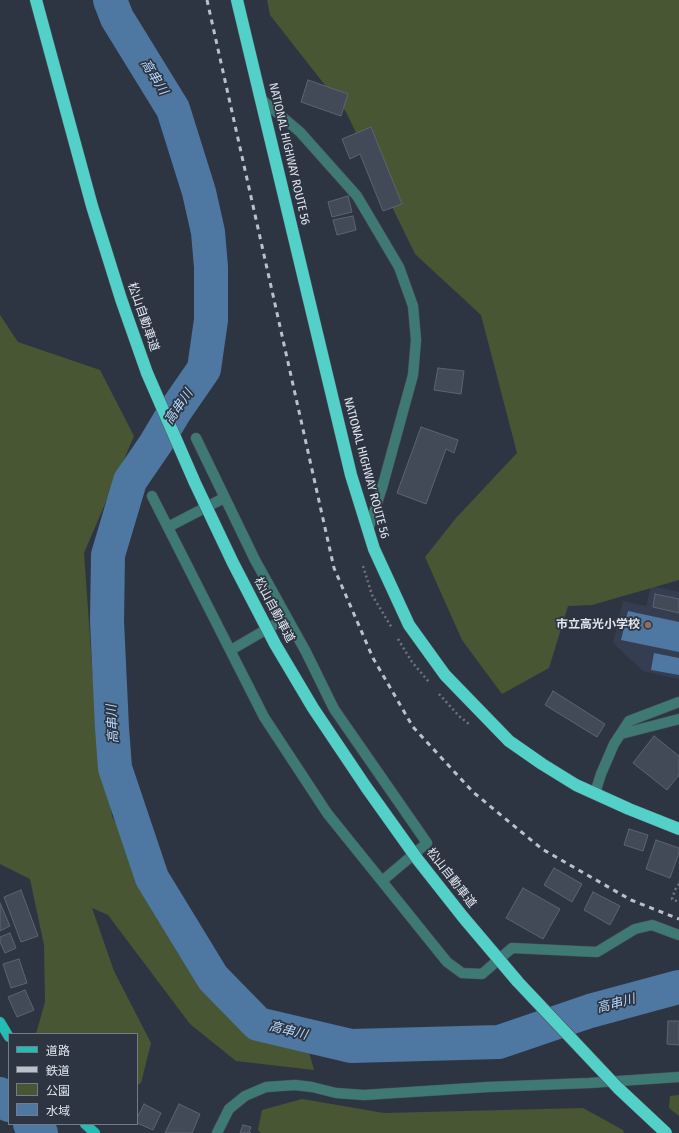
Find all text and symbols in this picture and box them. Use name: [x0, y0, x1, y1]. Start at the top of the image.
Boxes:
water label: 高串川: [137, 56, 171, 98]
street label: NATIONAL HIGHWAY ROUTE 56: [266, 81, 312, 227]
street label: 松山自動車道: [124, 281, 162, 353]
water label: 高串川: [162, 386, 196, 428]
street label: NATIONAL HIGHWAY ROUTE 56: [340, 396, 392, 540]
street label: 松山自動車道: [251, 575, 297, 645]
place label: 市立高光小学校: [556, 618, 640, 632]
marker: 市立高光小学校: [643, 620, 653, 630]
water label: 高串川: [104, 704, 122, 744]
street label: 松山自動車道: [423, 845, 479, 911]
water label: 高串川: [595, 991, 637, 1017]
water label: 高串川: [267, 1019, 309, 1043]
legend: [8, 1033, 138, 1125]
text: 道路: [46, 1044, 70, 1058]
text: 鉄道: [46, 1064, 70, 1078]
text: 公園: [46, 1084, 70, 1098]
text: 水域: [46, 1104, 70, 1118]

